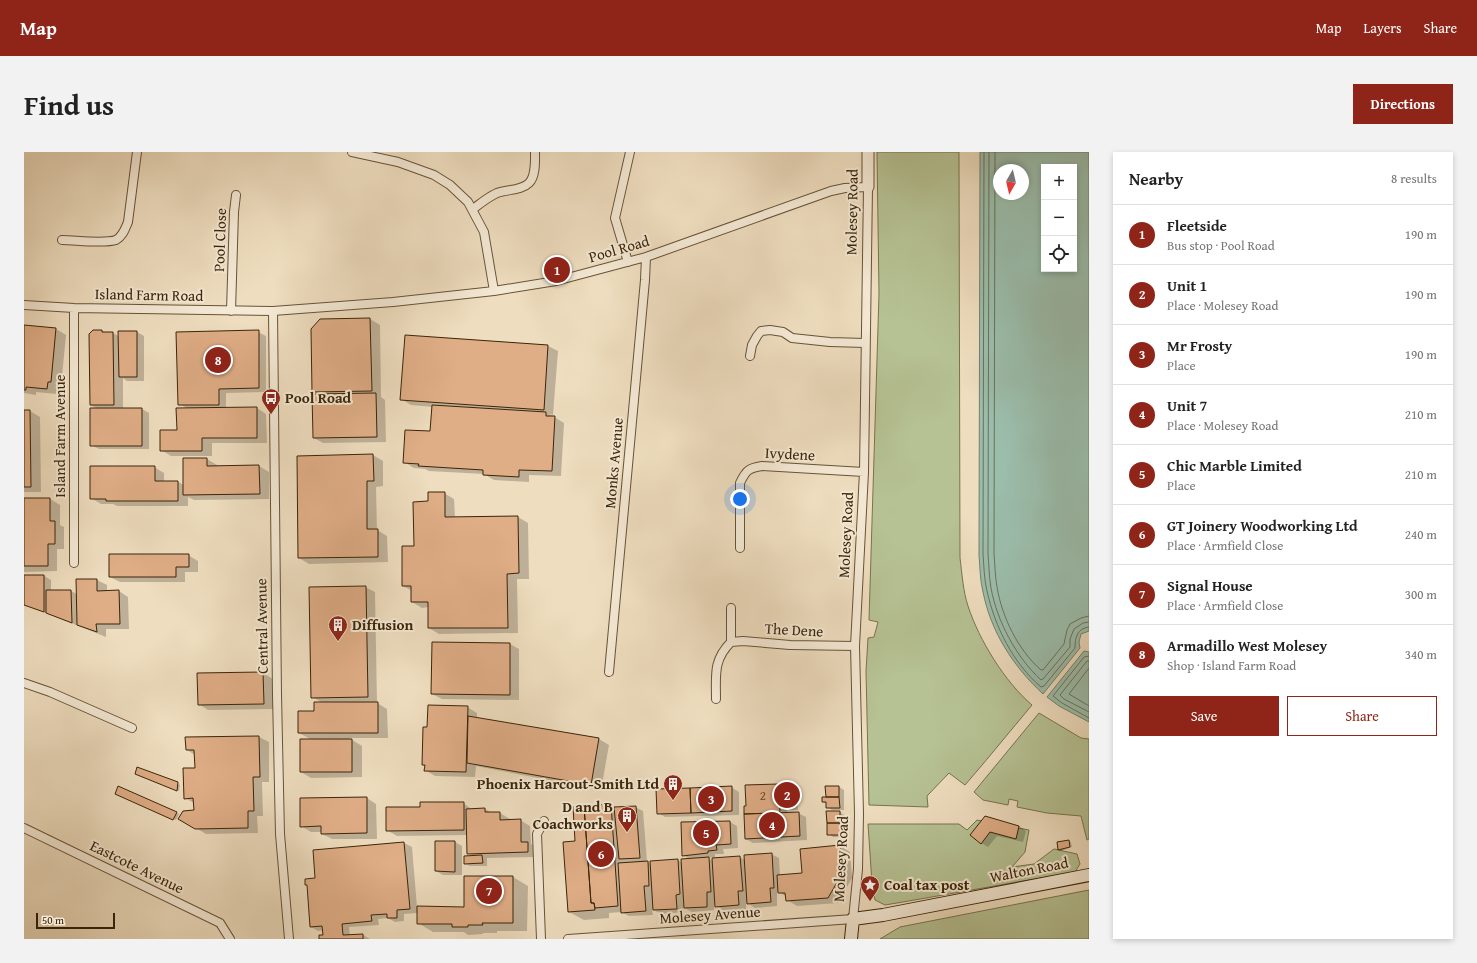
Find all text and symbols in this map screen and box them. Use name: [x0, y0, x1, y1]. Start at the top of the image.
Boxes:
text: Map: [20, 14, 57, 42]
text: Map: [1316, 18, 1342, 38]
text: Layers: [1364, 18, 1402, 38]
text: Share: [1424, 18, 1457, 38]
text: Find us: [24, 84, 114, 125]
button: Directions: [1353, 84, 1453, 124]
north arrow: [993, 164, 1029, 200]
map controls: [1041, 164, 1077, 272]
button: +: [1041, 164, 1077, 200]
text: Nearby: [1129, 166, 1183, 191]
street label: Molesey Road: [840, 169, 863, 255]
text: 8 results: [1391, 169, 1437, 188]
button: −: [1041, 200, 1077, 236]
street label: Pool Close: [208, 208, 231, 272]
text: Fleetside: [1167, 215, 1227, 236]
text: 1: [1139, 225, 1145, 244]
text: 190 m: [1405, 225, 1437, 244]
street label: Pool Road: [586, 230, 652, 267]
button: locate: [1041, 236, 1077, 272]
text: Bus stop · Pool Road: [1167, 236, 1275, 255]
pin: 1: [544, 255, 570, 285]
text: Unit 1: [1167, 275, 1207, 296]
street label: Island Farm Road: [95, 283, 203, 306]
text: 2: [1139, 285, 1145, 304]
text: 190 m: [1405, 285, 1437, 304]
text: Place · Molesey Road: [1167, 296, 1278, 315]
text: Mr Frosty: [1167, 335, 1232, 356]
pin: 8: [205, 345, 231, 375]
text: 3: [1139, 345, 1145, 364]
text: 190 m: [1405, 345, 1437, 364]
text: Place: [1167, 356, 1196, 375]
street label: Island Farm Avenue: [49, 374, 70, 498]
bus stop icon: Pool Road: [260, 387, 282, 415]
place label: Pool Road: [285, 387, 352, 408]
text: Unit 7: [1167, 395, 1207, 416]
text: 4: [1139, 405, 1145, 424]
text: 210 m: [1405, 405, 1437, 424]
text: Place · Molesey Road: [1167, 416, 1278, 435]
street label: Monks Avenue: [599, 417, 628, 509]
street label: Ivydene: [764, 442, 816, 465]
text: Chic Marble Limited: [1167, 455, 1302, 476]
text: 5: [1139, 465, 1145, 484]
text: 210 m: [1405, 465, 1437, 484]
text: Place: [1167, 476, 1196, 495]
your location: [730, 489, 750, 509]
street label: Molesey Road: [833, 491, 858, 579]
text: GT Joinery Woodworking Ltd: [1167, 515, 1358, 536]
text: 6: [1139, 525, 1145, 544]
text: 240 m: [1405, 525, 1437, 544]
text: Place · Armfield Close: [1167, 536, 1283, 555]
text: Signal House: [1167, 575, 1253, 596]
street label: Central Avenue: [250, 578, 273, 674]
text: 7: [1139, 585, 1145, 604]
text: 300 m: [1405, 585, 1437, 604]
text: Place · Armfield Close: [1167, 596, 1283, 615]
building icon: Diffusion: [327, 614, 349, 642]
place label: Diffusion: [352, 614, 414, 635]
street label: The Dene: [764, 617, 824, 642]
text: Armadillo West Molesey: [1167, 635, 1327, 656]
text: 8: [1139, 645, 1145, 664]
text: 340 m: [1405, 645, 1437, 664]
text: Shop · Island Farm Road: [1167, 656, 1296, 675]
button: Save: [1129, 696, 1279, 736]
button: Share: [1287, 696, 1437, 736]
place label: Phoenix Harcout-Smith Ltd: [477, 773, 659, 794]
building icon: Phoenix Harcout-Smith Ltd: [662, 773, 684, 801]
pin: 2: [774, 780, 800, 810]
pin: 3: [698, 784, 724, 814]
house number: 2: [760, 786, 766, 805]
place label: D and B Coachworks: [533, 796, 613, 834]
building icon: D and B Coachworks: [616, 805, 638, 833]
pin: 4: [759, 810, 785, 840]
street label: Molesey Road: [828, 815, 853, 903]
pin: 5: [693, 818, 719, 848]
street label: Eastcote Avenue: [87, 835, 188, 898]
pin: 6: [588, 839, 614, 869]
street label: Walton Road: [988, 852, 1070, 887]
place icon: Coal tax post: [859, 874, 881, 902]
place label: Coal tax post: [884, 874, 970, 895]
pin: 7: [476, 876, 502, 906]
street label: Molesey Avenue: [659, 901, 761, 929]
scale bar: [36, 911, 115, 930]
text: 50 m: [42, 912, 64, 928]

